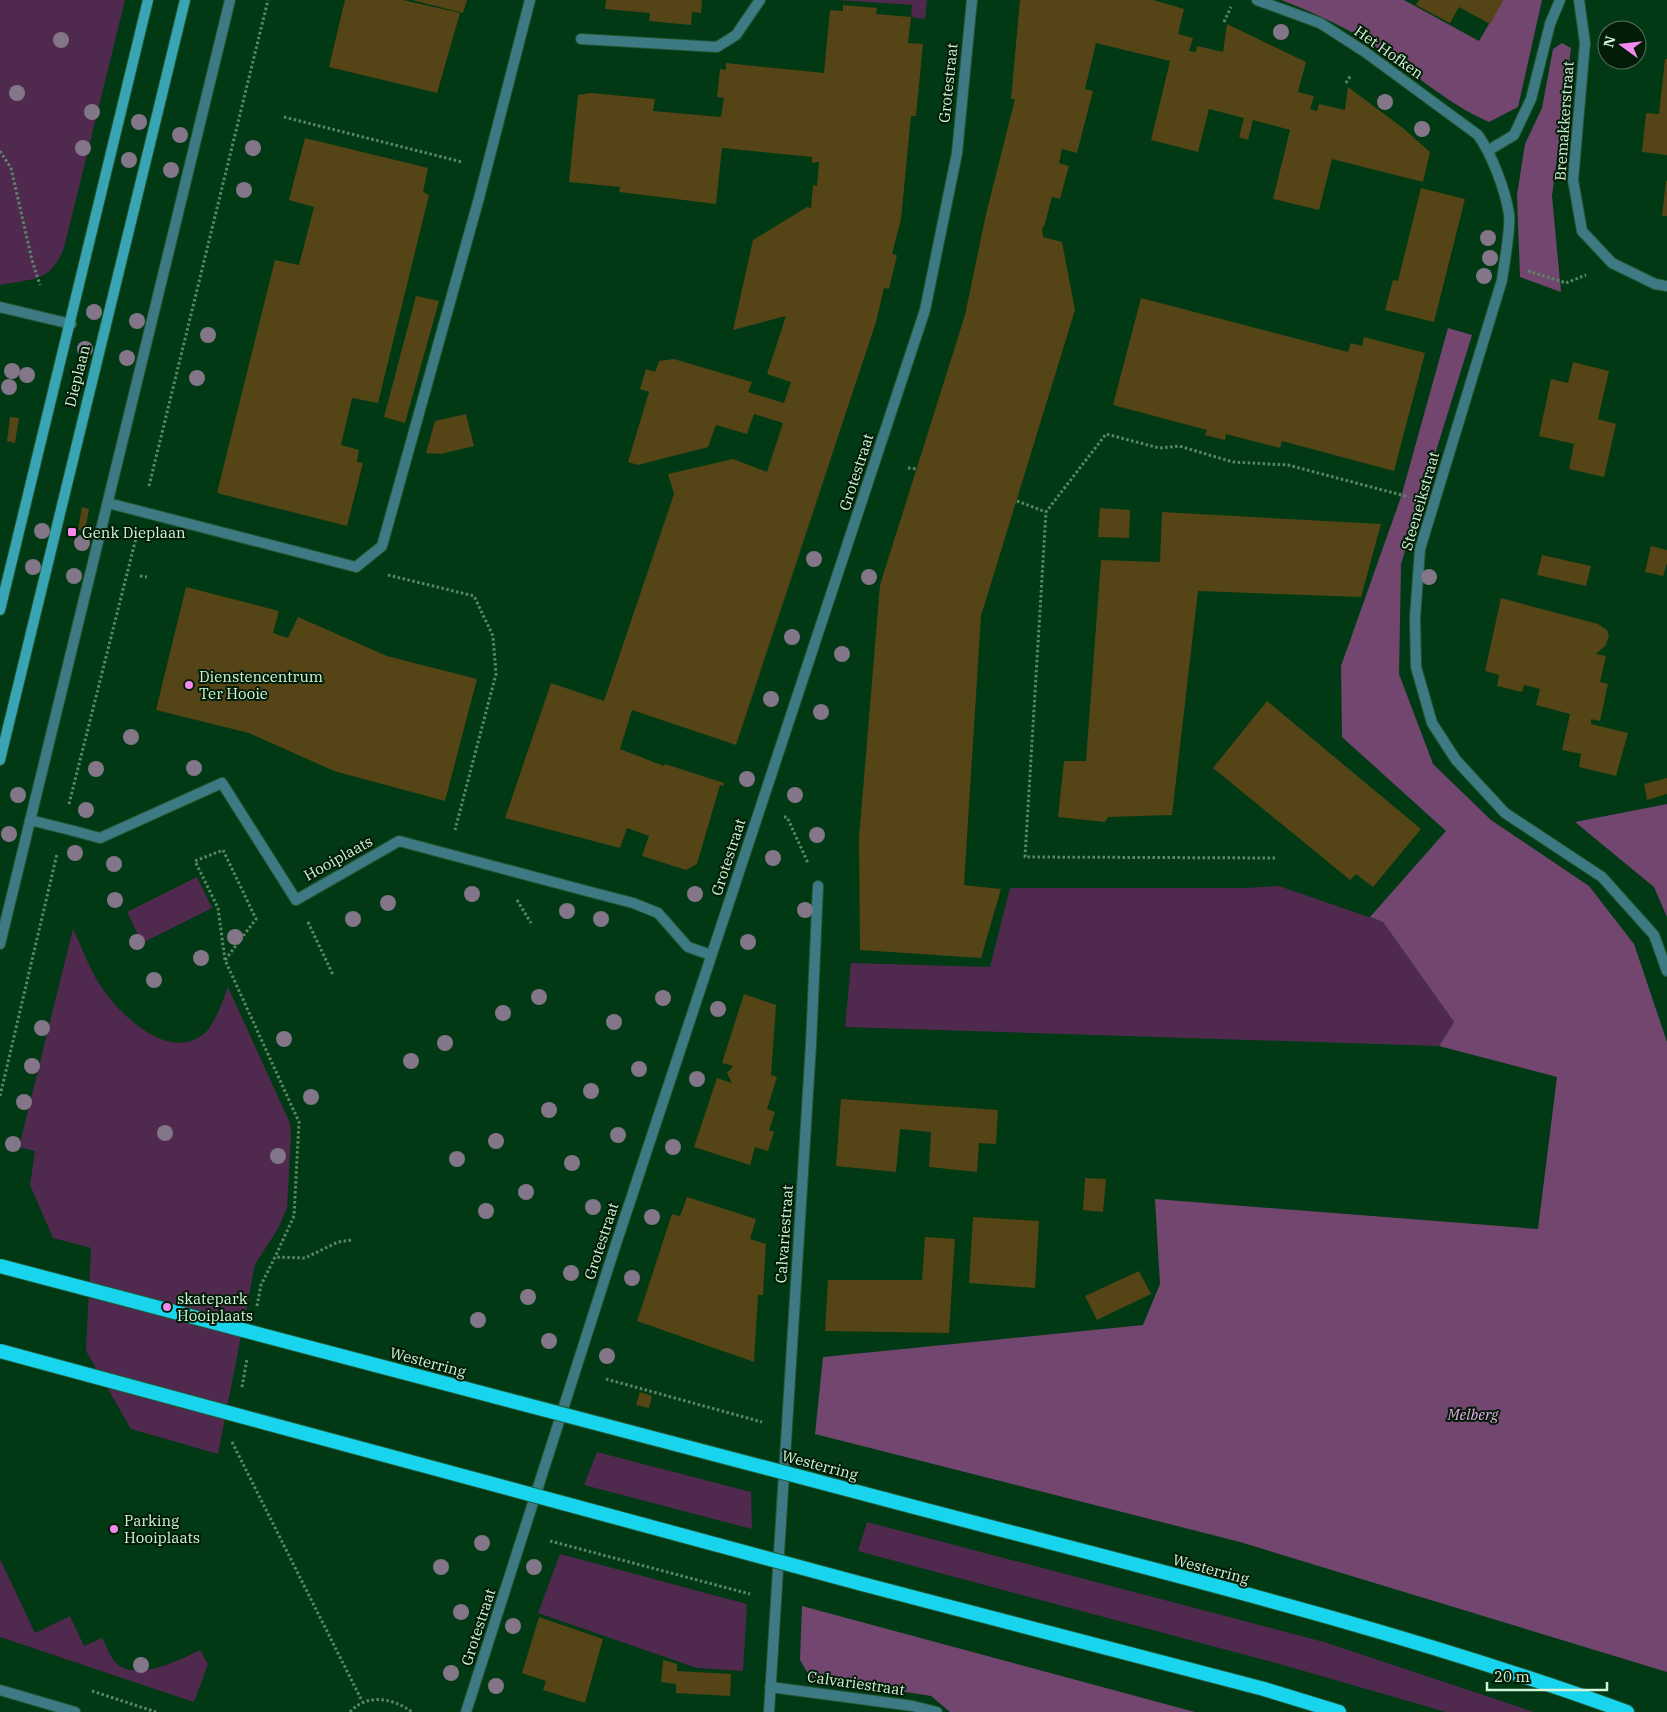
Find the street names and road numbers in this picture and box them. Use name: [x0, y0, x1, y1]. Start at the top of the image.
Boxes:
street label: Het Hofken: [1351, 21, 1428, 83]
street label: Grotestraat: [934, 42, 962, 124]
street label: Bremakkerstraat: [1550, 61, 1578, 181]
street label: Dieplaan: [60, 343, 94, 409]
street label: Grotestraat: [835, 431, 877, 513]
street label: Steeneikstraat: [1397, 449, 1443, 553]
street label: Grotestraat: [707, 816, 749, 898]
street label: Hooiplaats: [300, 831, 376, 885]
street label: Calvariestraat: [771, 1184, 797, 1284]
street label: Grotestraat: [580, 1200, 622, 1282]
street label: Westerring: [388, 1343, 468, 1381]
street label: Westerring: [780, 1446, 860, 1484]
street label: Westerring: [1171, 1550, 1251, 1588]
street label: Grotestraat: [457, 1586, 499, 1668]
street label: Calvariestraat: [806, 1667, 906, 1699]

